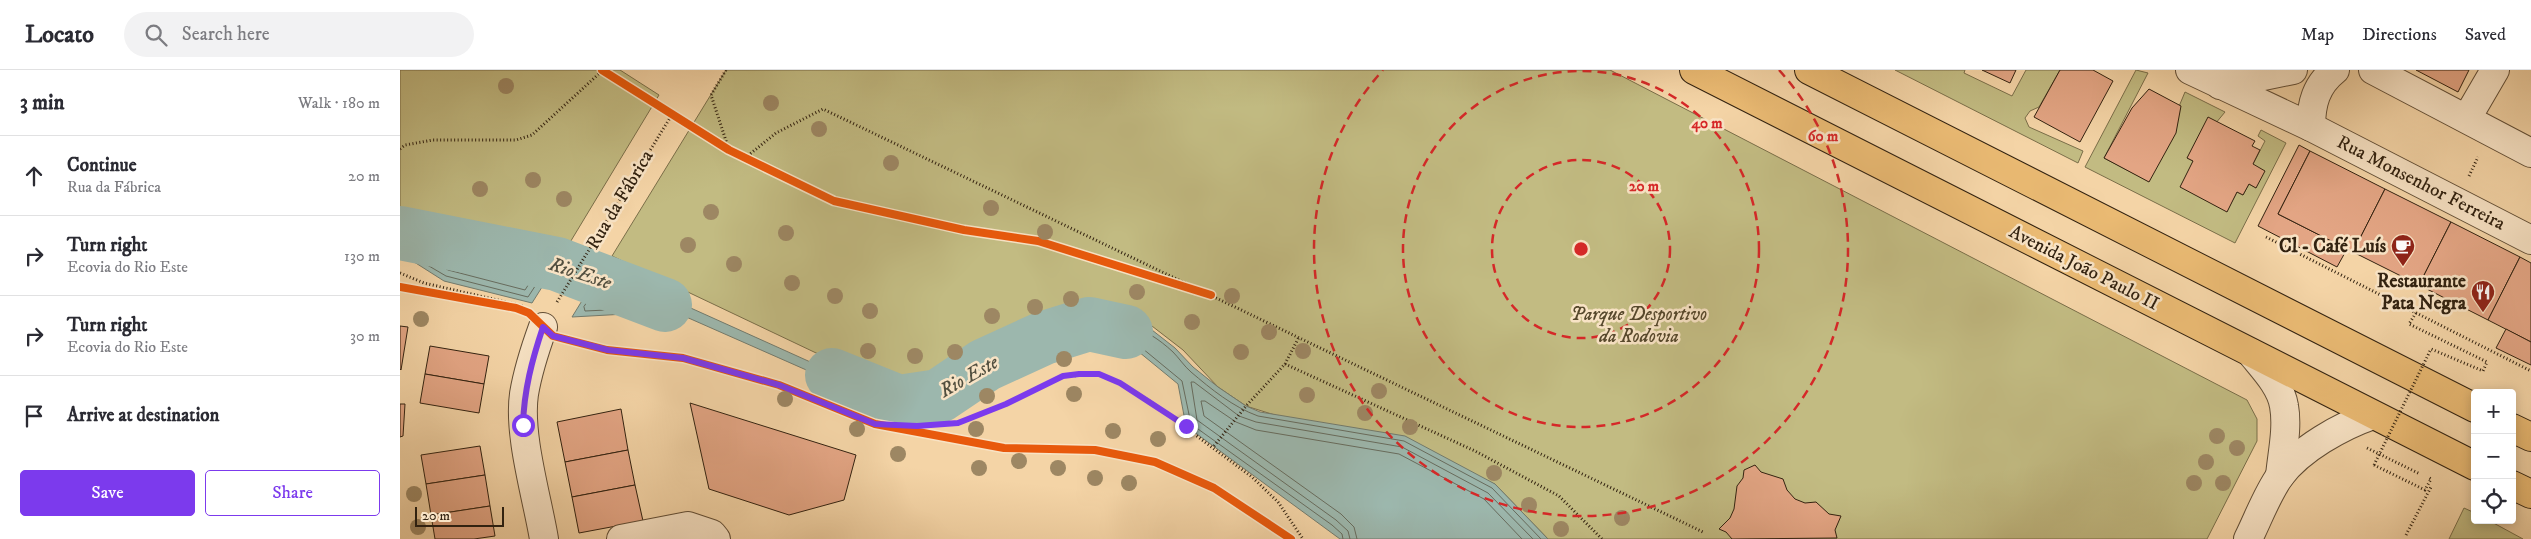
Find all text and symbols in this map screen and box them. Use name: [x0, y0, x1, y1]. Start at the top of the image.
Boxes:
search box: [124, 12, 474, 57]
text: Locato: [25, 20, 94, 50]
icon: search: [142, 21, 170, 49]
text: Search here: [182, 23, 270, 46]
text: Map: [2301, 24, 2334, 46]
text: Directions: [2362, 24, 2437, 46]
text: Saved: [2465, 24, 2506, 46]
text: 3 min: [20, 90, 65, 116]
text: Walk · 180 m: [298, 93, 380, 113]
text: 40 m: [1690, 114, 1723, 133]
text: 60 m: [1808, 127, 1839, 146]
street label: Rua Monsenhor Ferreira: [2333, 131, 2509, 235]
street label: Rua da Fábrica: [581, 146, 659, 254]
text: Continue: [67, 154, 137, 177]
icon: ahead: [20, 162, 48, 190]
text: 20 m: [348, 166, 380, 186]
text: Rua da Fábrica: [67, 177, 161, 197]
text: 20 m: [1629, 177, 1660, 196]
street label: Avenida João Paulo II: [2005, 220, 2163, 316]
cafe icon: Cl - Café Luís: [2390, 233, 2416, 267]
text: Turn right: [67, 234, 147, 257]
place label: Cl - Café Luís: [2279, 235, 2387, 258]
centre of rings: [1572, 240, 1590, 258]
icon: right: [20, 242, 48, 270]
text: 130 m: [344, 246, 380, 266]
water label: Rio Este: [545, 252, 615, 296]
text: Ecovia do Rio Este: [67, 257, 188, 277]
place label: Restaurante Pata Negra: [2377, 270, 2467, 315]
restaurant icon: Restaurante Pata Negra: [2470, 279, 2496, 313]
park label: Parque Desportivo da Rodovia: [1571, 303, 1707, 348]
text: Turn right: [67, 314, 147, 337]
icon: right: [20, 322, 48, 350]
text: 30 m: [350, 326, 380, 346]
text: Ecovia do Rio Este: [67, 337, 188, 357]
water label: Rio Este: [934, 350, 1004, 404]
map controls: [2471, 389, 2516, 524]
button: +: [2471, 389, 2516, 434]
icon: arrive: [20, 402, 48, 430]
text: Arrive at destination: [67, 404, 219, 427]
route start: [512, 414, 535, 437]
route end: [1175, 415, 1198, 438]
button: −: [2471, 434, 2516, 479]
button: Save: [20, 470, 195, 516]
button: Share: [205, 470, 380, 516]
button: locate: [2471, 479, 2516, 524]
scale bar: [415, 504, 504, 527]
text: 20 m: [422, 507, 450, 525]

